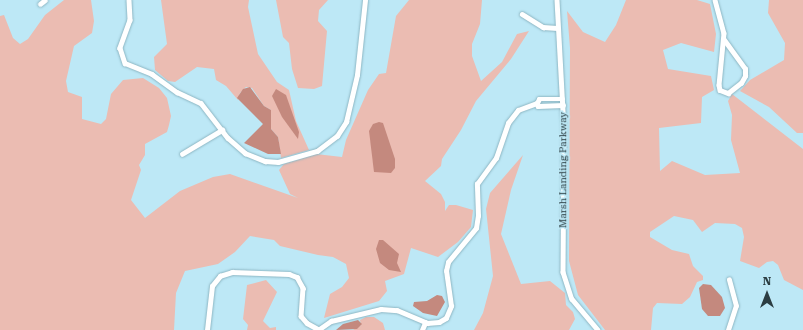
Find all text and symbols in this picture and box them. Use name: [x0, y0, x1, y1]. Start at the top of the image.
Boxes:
street label: Marsh Landing Parkway: [557, 112, 569, 228]
north arrow: [747, 274, 787, 314]
text: N: [763, 275, 771, 288]

